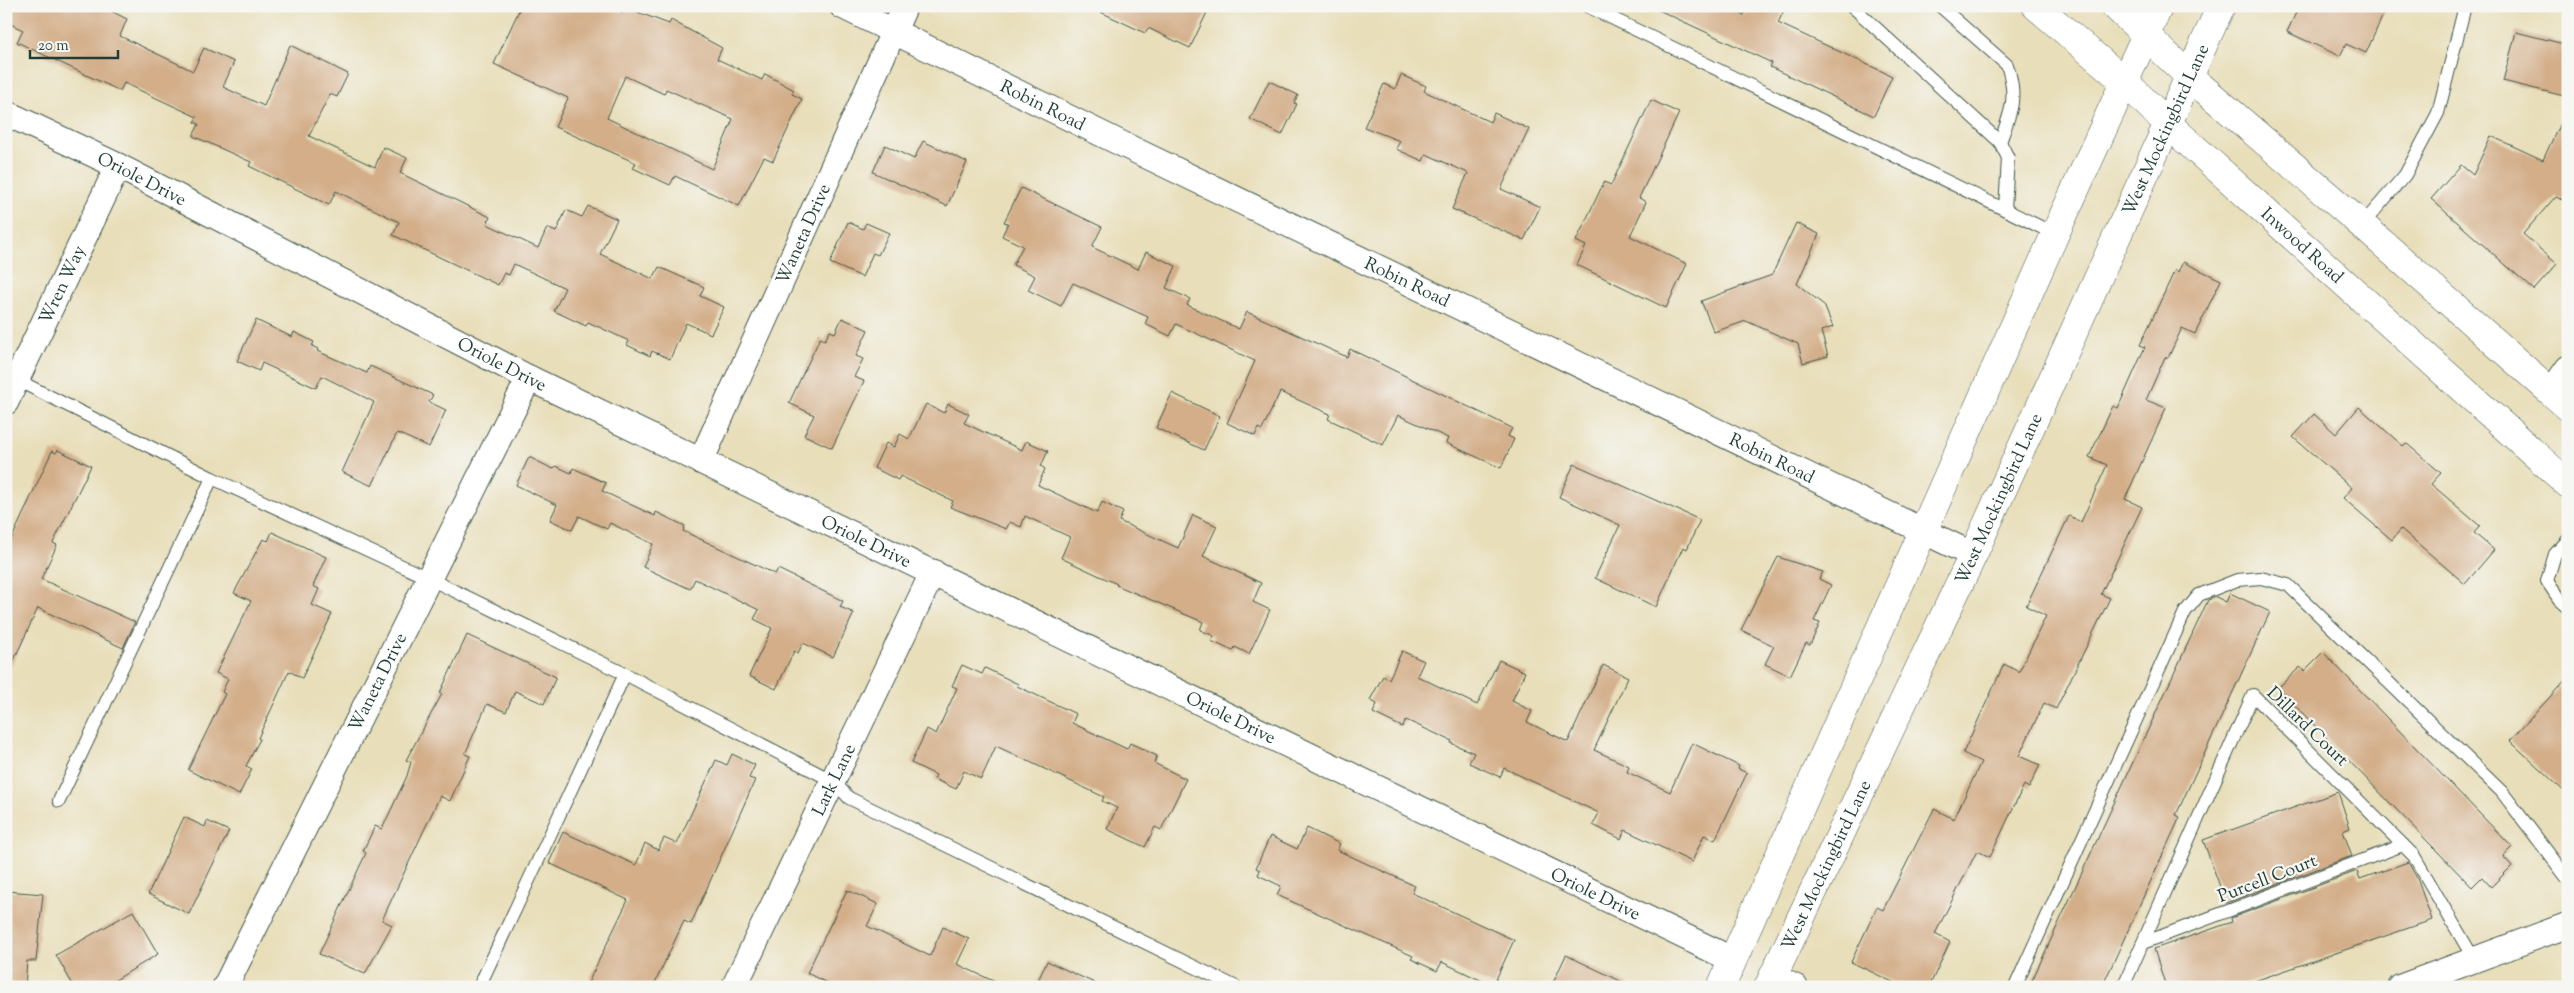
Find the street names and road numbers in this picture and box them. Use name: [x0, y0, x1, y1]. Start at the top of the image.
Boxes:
street label: West Mockingbird Lane: [2117, 40, 2217, 220]
street label: Robin Road: [995, 75, 1089, 139]
street label: Oriole Drive: [92, 147, 190, 214]
street label: Waneta Drive: [771, 180, 839, 289]
street label: Inwood Road: [2254, 202, 2348, 291]
street label: Wren Way: [34, 242, 93, 329]
street label: Robin Road: [1359, 252, 1454, 315]
street label: Oriole Drive: [452, 332, 550, 399]
street label: West Mockingbird Lane: [1950, 410, 2050, 589]
street label: Robin Road: [1724, 428, 1818, 491]
street label: Oriole Drive: [816, 510, 915, 576]
street label: Waneta Drive: [343, 629, 415, 737]
street label: Dillard Court: [2260, 681, 2354, 773]
street label: Oriole Drive: [1181, 686, 1280, 752]
street label: Lark Lane: [807, 740, 864, 821]
street label: West Mockingbird Lane: [1776, 776, 1879, 955]
street label: Purcell Court: [2214, 849, 2321, 911]
street label: Oriole Drive: [1545, 862, 1644, 928]

